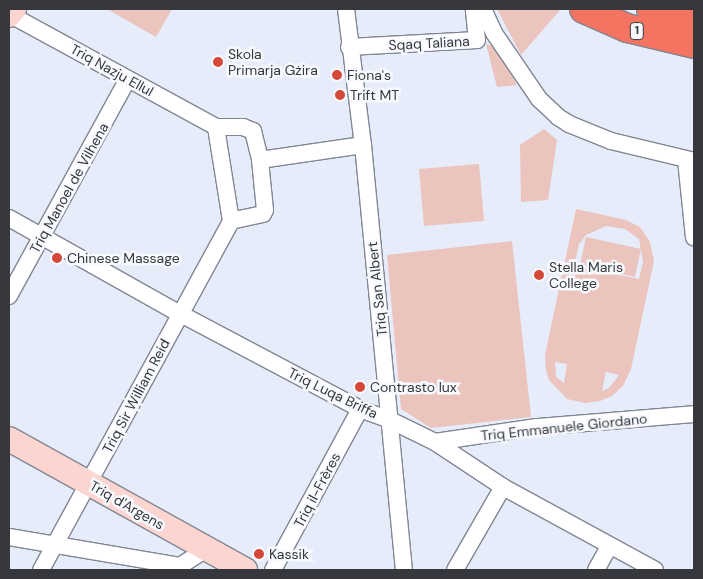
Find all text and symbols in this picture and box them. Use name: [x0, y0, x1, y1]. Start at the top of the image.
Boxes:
road number: 1: [630, 22, 644, 40]
street label: Sqaq Taliana: [388, 32, 470, 54]
street label: Triq Nazju Ellul: [68, 40, 156, 100]
place label: Skola Primarja Gżira: [228, 46, 318, 78]
marker: Skola Primarja Gżira: [212, 56, 224, 68]
place label: Fiona's: [347, 67, 391, 83]
marker: Fiona's: [331, 69, 343, 81]
place label: Trift MT: [350, 87, 399, 103]
marker: Trift MT: [334, 89, 346, 101]
street label: Triq Manoel de Vilhena: [26, 120, 112, 256]
street label: Triq San Albert: [364, 241, 390, 337]
place label: Chinese Massage: [67, 250, 180, 266]
marker: Chinese Massage: [51, 252, 63, 264]
place label: Stella Maris College: [549, 259, 623, 292]
marker: Stella Maris College: [533, 269, 545, 281]
street label: Triq Sir William Reid: [99, 336, 173, 456]
street label: Triq Luqa Briffa: [286, 364, 380, 422]
place label: Contrasto lux: [370, 379, 457, 395]
marker: Contrasto lux: [354, 381, 366, 393]
street label: Triq Emmanuele Giordano: [480, 410, 648, 444]
street label: Triq il-Frères: [290, 450, 344, 530]
street label: Triq d'Argens: [87, 477, 167, 533]
place label: Kassik: [269, 546, 309, 562]
marker: Kassik: [253, 548, 265, 560]

